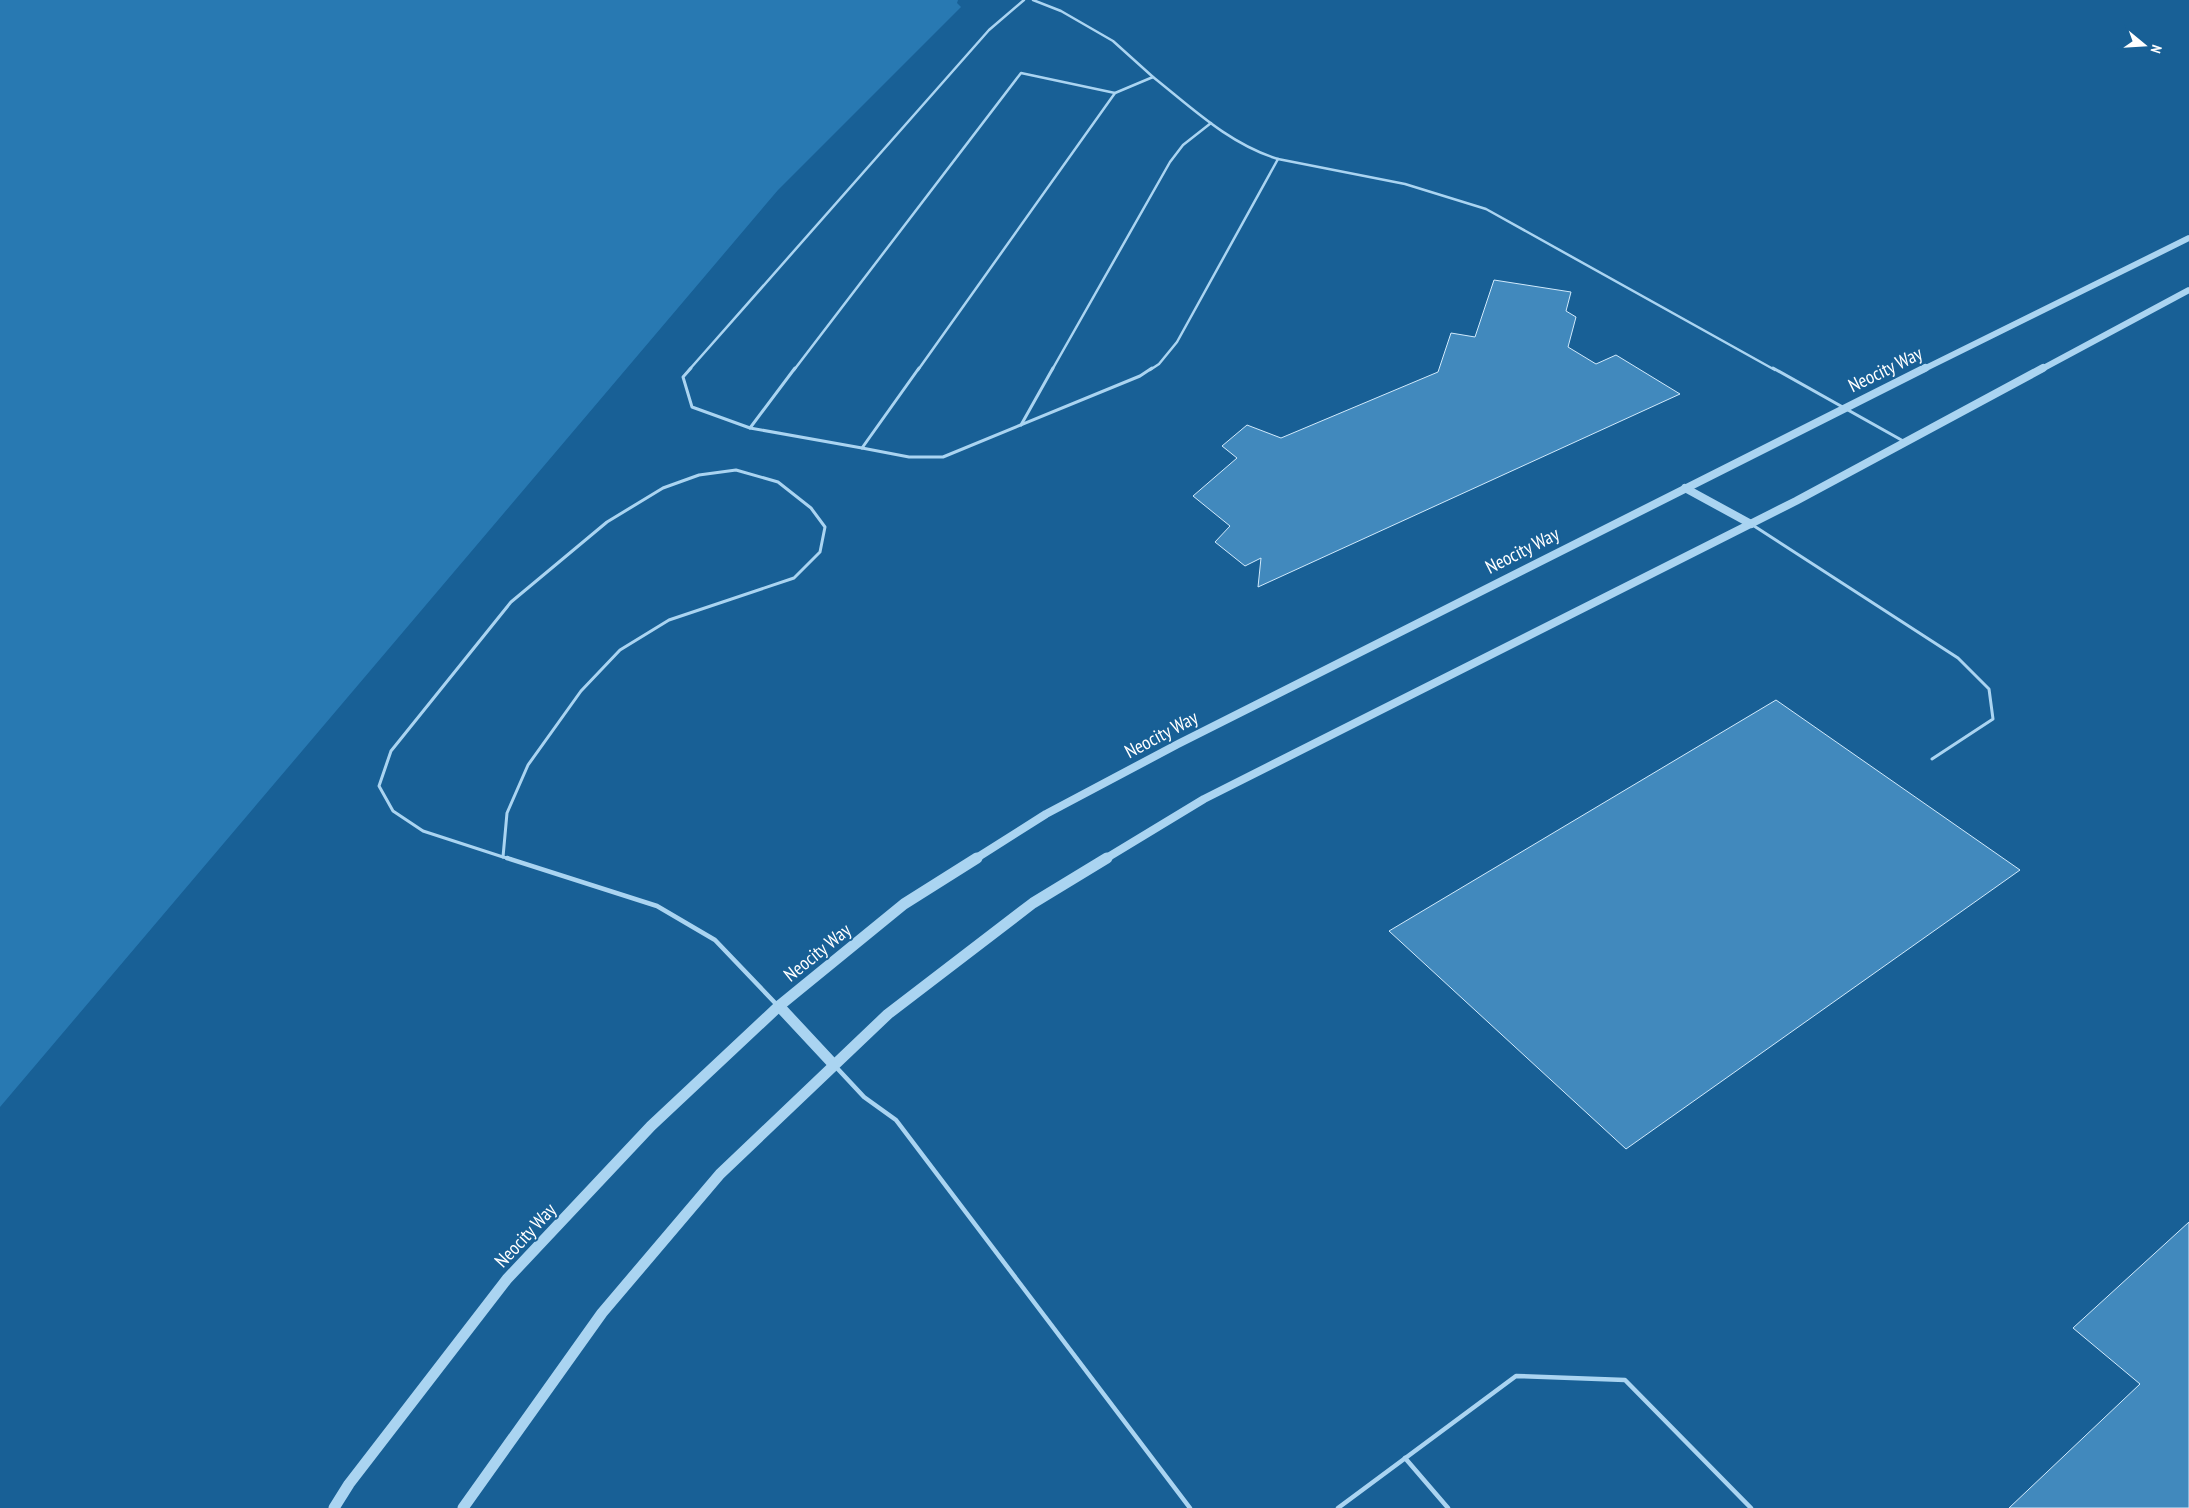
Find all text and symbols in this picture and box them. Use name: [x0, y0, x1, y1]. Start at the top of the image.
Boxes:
north arrow: [2119, 20, 2169, 70]
text: N: [2147, 43, 2166, 55]
street label: Neocity Way: [1844, 340, 1927, 397]
street label: Neocity Way: [1481, 521, 1564, 579]
street label: Neocity Way: [1120, 704, 1202, 763]
street label: Neocity Way: [779, 917, 856, 986]
street label: Neocity Way: [489, 1197, 561, 1272]

